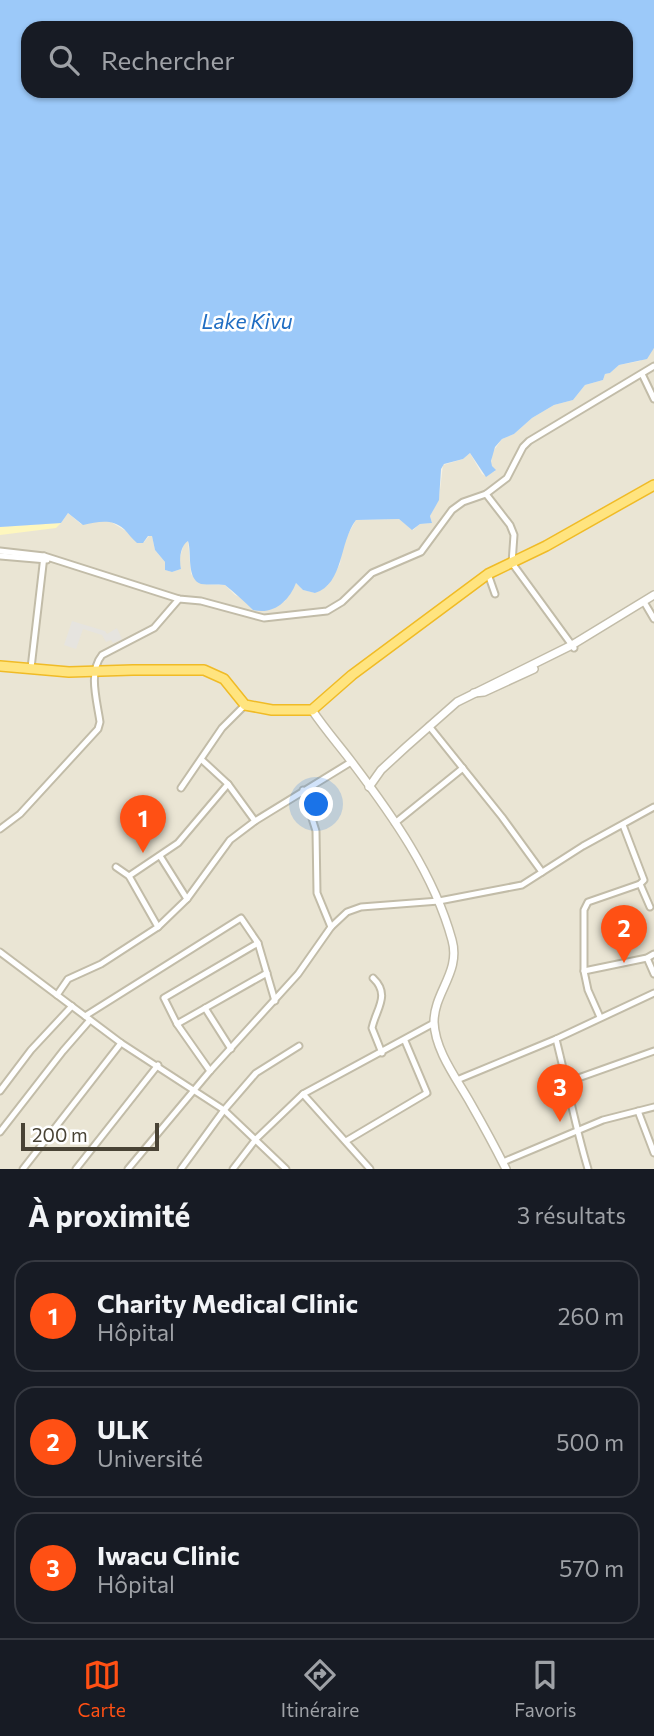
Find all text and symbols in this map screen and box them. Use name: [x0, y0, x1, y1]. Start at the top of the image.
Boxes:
search box: [21, 21, 633, 98]
icon: search: [45, 41, 83, 79]
text: Rechercher: [101, 44, 235, 75]
water label: Lake Kivu: [202, 308, 293, 333]
your location: [299, 787, 333, 821]
pin: 1: [120, 795, 166, 853]
pin: 2: [601, 905, 647, 963]
pin: 3: [537, 1064, 583, 1122]
scale bar: [21, 1120, 159, 1152]
text: 200 m: [32, 1123, 88, 1146]
text: À proximité: [28, 1196, 190, 1233]
text: 3 résultats: [517, 1201, 626, 1229]
text: Charity Medical Clinic: [97, 1287, 358, 1318]
text: 1: [48, 1302, 58, 1330]
text: 260 m: [558, 1302, 624, 1330]
text: Hôpital: [97, 1318, 175, 1346]
text: ULK: [97, 1413, 149, 1444]
text: 2: [46, 1428, 60, 1456]
text: 500 m: [556, 1428, 624, 1456]
text: Université: [97, 1444, 203, 1472]
text: Iwacu Clinic: [97, 1539, 240, 1570]
text: 3: [46, 1554, 60, 1582]
text: 570 m: [559, 1554, 624, 1582]
text: Hôpital: [97, 1570, 175, 1598]
tab: Carte: [78, 1656, 126, 1721]
tab: Itinéraire: [281, 1656, 359, 1721]
tab: Favoris: [514, 1656, 576, 1721]

